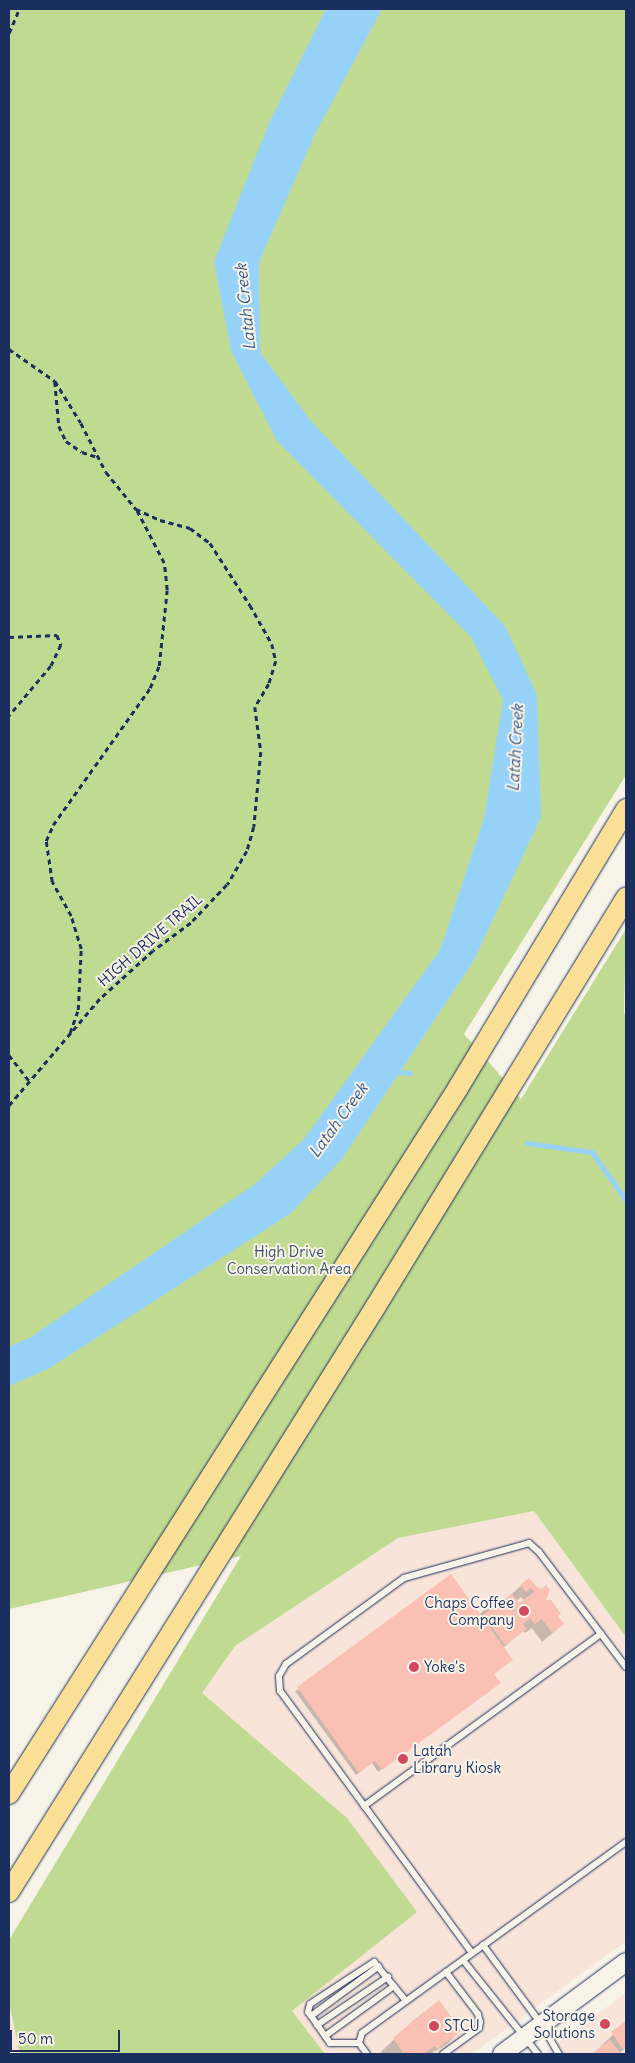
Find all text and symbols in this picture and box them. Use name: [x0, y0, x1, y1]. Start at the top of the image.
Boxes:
water label: Latah Creek: [231, 263, 259, 351]
water label: Latah Creek: [503, 704, 527, 792]
street label: HIGH DRIVE TRAIL: [94, 890, 206, 990]
water label: Latah Creek: [305, 1079, 371, 1161]
park label: High Drive Conservation Area: [227, 1242, 351, 1277]
place label: Chaps Coffee Company: [424, 1593, 514, 1628]
marker: Chaps Coffee Company: [518, 1605, 530, 1617]
place label: Yoke's: [424, 1658, 465, 1676]
marker: Yoke's: [408, 1661, 420, 1673]
place label: Latah Library Kiosk: [413, 1741, 501, 1776]
marker: Latah Library Kiosk: [397, 1753, 409, 1765]
place label: Storage Solutions: [534, 2006, 595, 2041]
place label: STCU: [444, 2017, 480, 2035]
marker: Storage Solutions: [599, 2018, 611, 2030]
scale bar: [12, 2020, 122, 2052]
marker: STCU: [428, 2020, 440, 2032]
text: 50 m: [18, 2029, 53, 2048]

